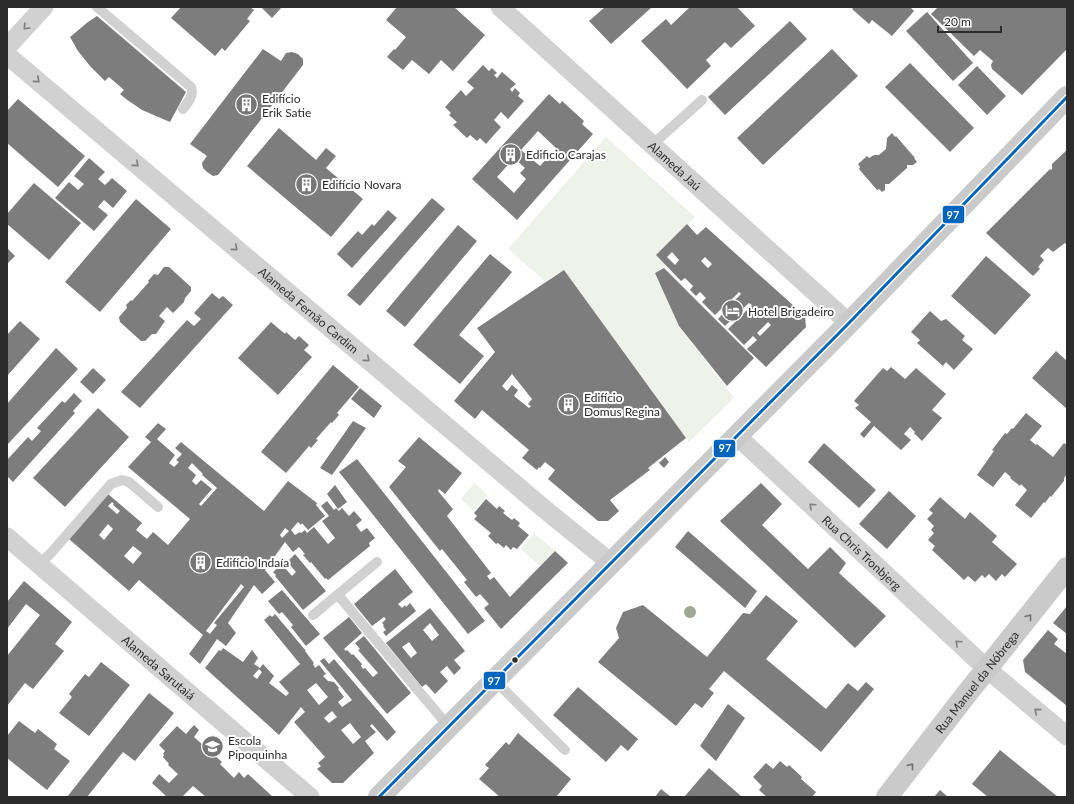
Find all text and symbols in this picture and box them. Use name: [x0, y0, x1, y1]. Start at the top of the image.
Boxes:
scale bar: [938, 8, 1001, 34]
text: 20 m: [944, 14, 971, 29]
one-way arrow: [23, 22, 30, 30]
one-way arrow: [32, 76, 39, 83]
place label: Edifício Erik Satie: [262, 91, 311, 120]
building icon: Edifício Erik Satie: [233, 92, 259, 118]
street label: Alameda Jaú: [645, 138, 704, 193]
building icon: Edificio Carajas: [498, 141, 524, 167]
place label: Edificio Carajas: [526, 147, 606, 162]
one-way arrow: [132, 160, 139, 167]
building icon: Edifício Novara: [293, 171, 319, 197]
place label: Edifício Novara: [322, 177, 402, 192]
line badge: 97: [942, 205, 965, 224]
text: 97: [947, 208, 959, 221]
one-way arrow: [231, 243, 238, 250]
street label: Alameda Fernão Cardim: [256, 263, 362, 356]
hotel icon: Hotel Brigadeiro: [720, 298, 746, 324]
place label: Hotel Brigadeiro: [748, 304, 834, 319]
one-way arrow: [362, 354, 370, 362]
place label: Edifício Domus Regina: [584, 390, 660, 419]
building icon: Edifício Domus Regina: [555, 391, 581, 417]
line badge: 97: [713, 439, 736, 458]
text: 97: [719, 441, 731, 454]
one-way arrow: [809, 504, 817, 511]
street label: Rua Chris Tronbjerg: [819, 512, 905, 593]
building icon: Edifício Indaía: [188, 549, 214, 575]
place label: Edifício Indaía: [216, 555, 289, 570]
one-way arrow: [1024, 615, 1031, 622]
street label: Rua Manuel da Nóbrega: [932, 627, 1022, 736]
street label: Alameda Sarutaiá: [119, 632, 198, 703]
one-way arrow: [955, 640, 963, 648]
unlabelled marker: [510, 655, 520, 665]
line badge: 97: [483, 671, 506, 690]
text: 97: [488, 674, 500, 687]
one-way arrow: [1034, 709, 1042, 716]
place label: Escola Pipoquinha: [228, 733, 287, 762]
school or university icon: Escola Pipoquinha: [200, 734, 226, 760]
one-way arrow: [907, 764, 914, 771]

